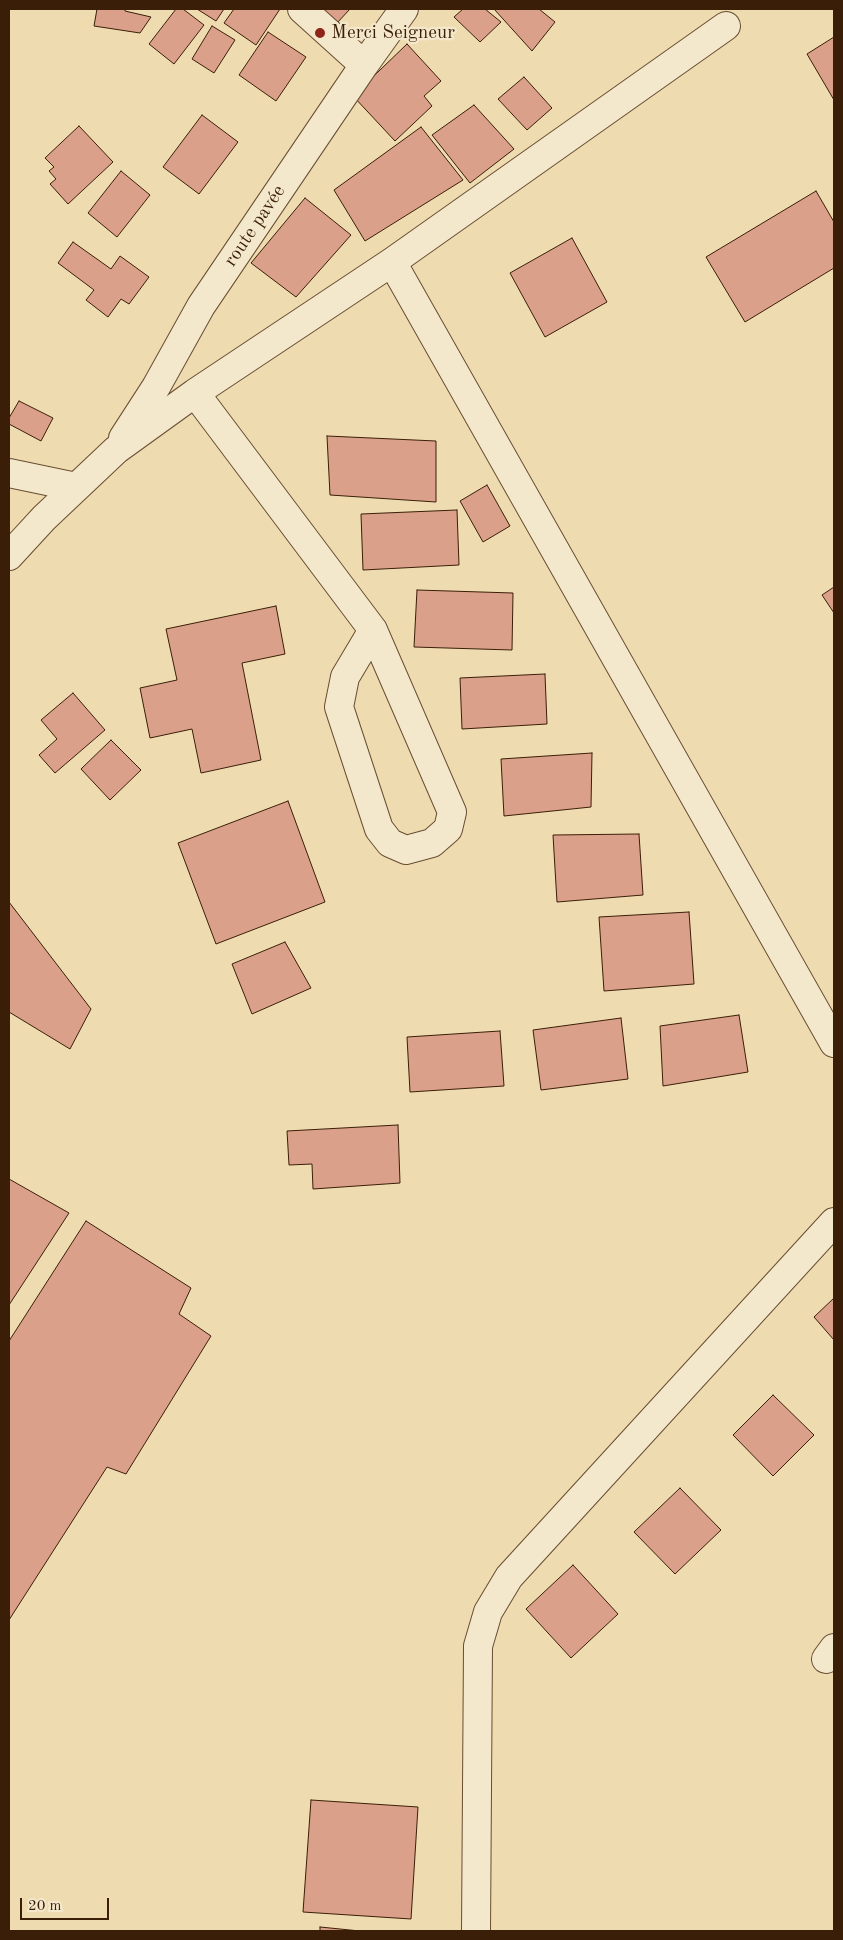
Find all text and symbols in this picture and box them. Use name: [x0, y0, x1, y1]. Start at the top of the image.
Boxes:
place label: Merci Seigneur: [331, 22, 455, 44]
marker: Merci Seigneur: [313, 26, 327, 40]
street label: route pavée: [219, 181, 291, 271]
scale bar: [22, 1888, 111, 1920]
text: 20 m: [28, 1899, 62, 1914]

